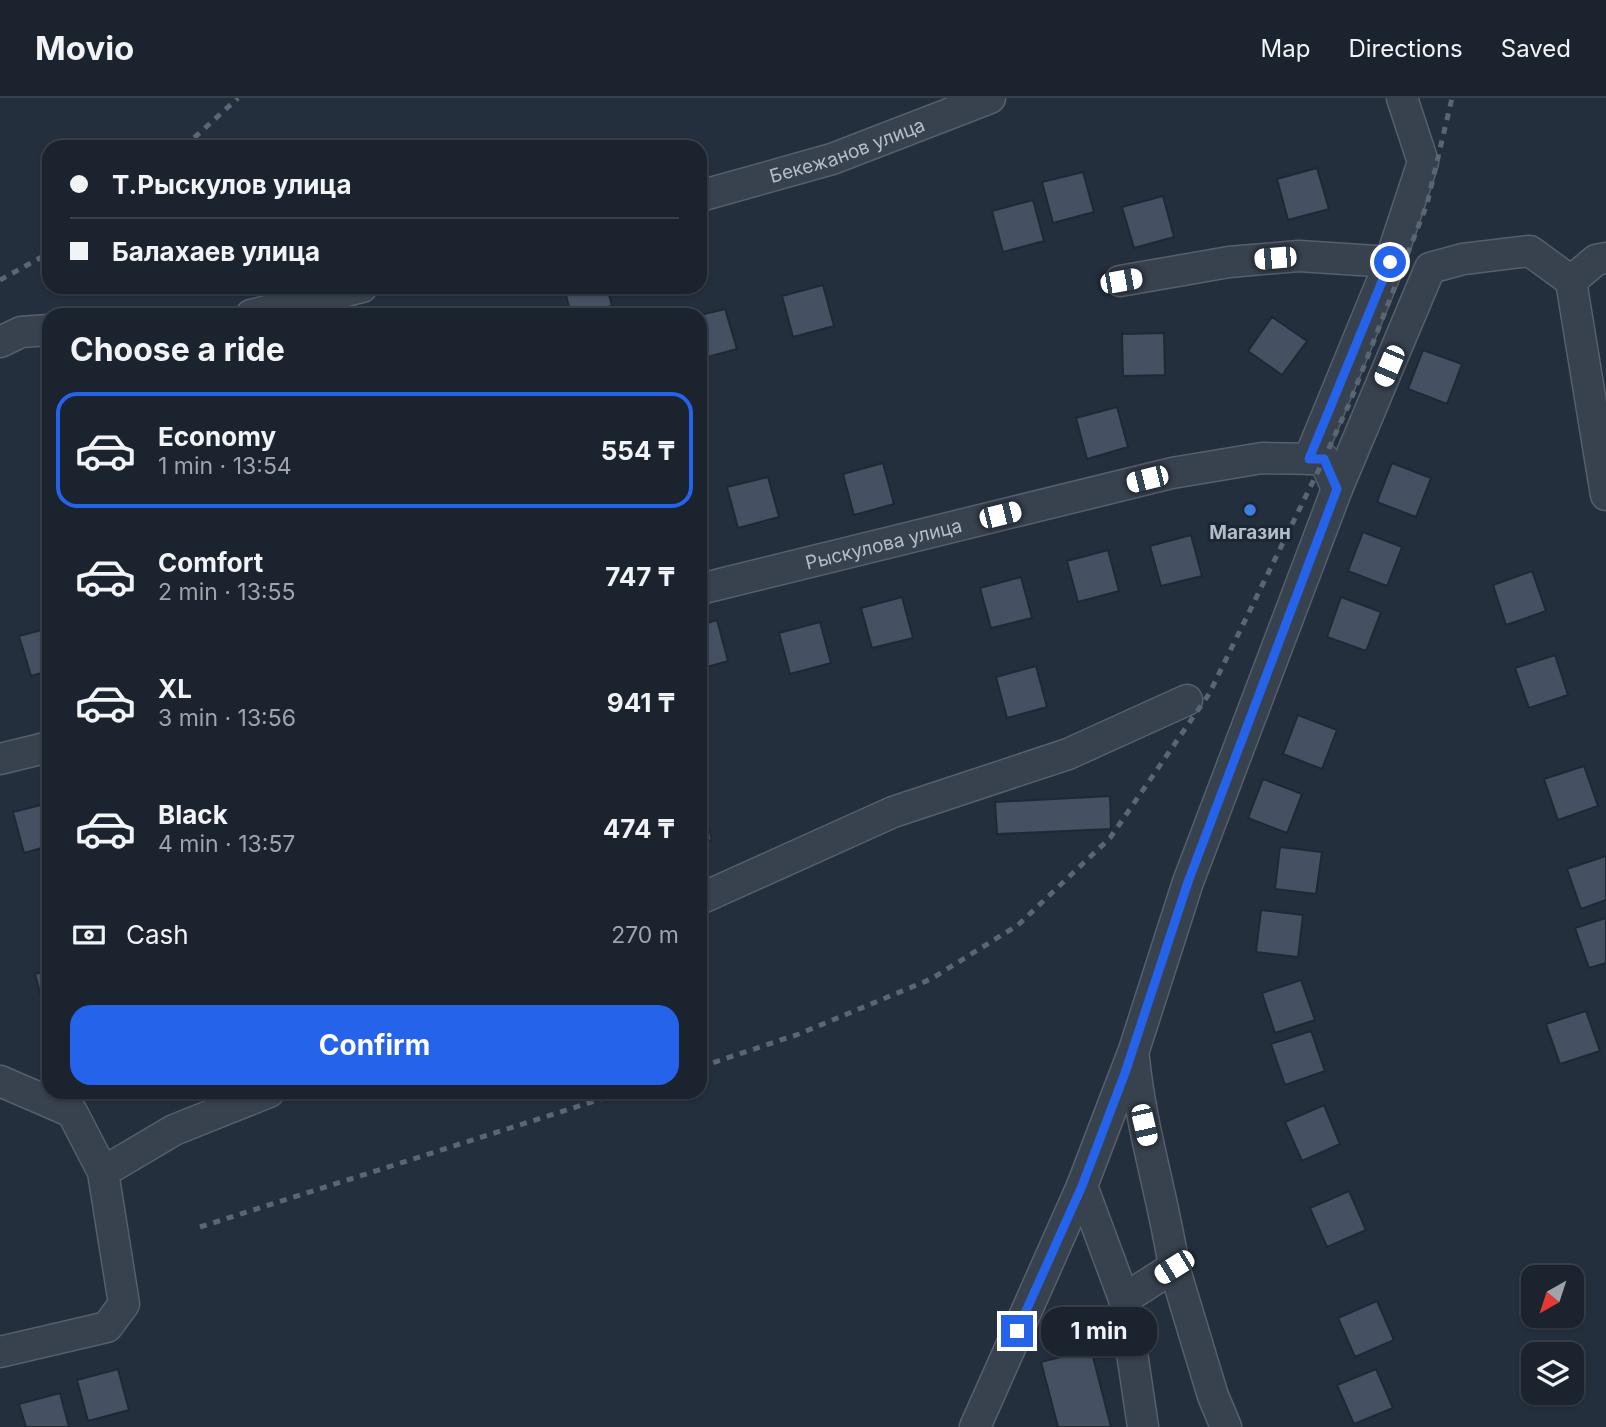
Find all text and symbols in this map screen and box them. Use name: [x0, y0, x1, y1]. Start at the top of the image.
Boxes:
text: Movio: [35, 28, 134, 68]
text: Map: [1261, 34, 1310, 63]
text: Directions: [1348, 34, 1463, 63]
text: Saved: [1501, 34, 1571, 63]
street label: Бекежанов улица: [767, 113, 928, 187]
text: Т.Рыскулов улица: [112, 169, 352, 200]
text: Балахаев улица: [112, 236, 320, 267]
car: [1254, 246, 1297, 270]
route start: [1374, 246, 1406, 278]
car: [1099, 267, 1144, 295]
text: Choose a ride: [70, 330, 285, 369]
car: [1372, 343, 1407, 389]
icon: car: [74, 419, 137, 482]
text: Economy: [158, 421, 276, 452]
text: 554 ₸: [601, 435, 675, 466]
text: 1 min · 13:54: [158, 452, 292, 480]
car: [1125, 464, 1170, 494]
car: [978, 500, 1023, 530]
marker: Магазин: [1242, 502, 1258, 518]
street label: Рыскулова улица: [803, 514, 964, 574]
place label: Магазин: [1209, 521, 1291, 544]
icon: car: [74, 545, 137, 608]
text: Comfort: [158, 547, 263, 578]
text: 747 ₸: [605, 561, 675, 592]
text: 2 min · 13:55: [158, 578, 296, 606]
icon: car: [74, 671, 137, 734]
text: XL: [158, 673, 192, 704]
text: 941 ₸: [607, 687, 675, 718]
text: 3 min · 13:56: [158, 704, 296, 732]
icon: car: [74, 797, 137, 860]
text: Black: [158, 799, 228, 830]
text: 474 ₸: [603, 813, 675, 844]
text: 4 min · 13:57: [158, 830, 295, 858]
icon: cash: [70, 916, 108, 954]
text: Cash: [126, 919, 189, 950]
text: 270 m: [611, 921, 679, 949]
button: Confirm: [70, 1005, 679, 1085]
car: [1130, 1102, 1159, 1148]
car: [1151, 1247, 1198, 1287]
north arrow: [1521, 1265, 1584, 1328]
map controls: [1521, 1265, 1584, 1405]
callout: 1 min: [1042, 1306, 1157, 1356]
route end: [1001, 1315, 1033, 1347]
text: 1 min: [1071, 1317, 1127, 1345]
button: layers: [1521, 1342, 1584, 1405]

